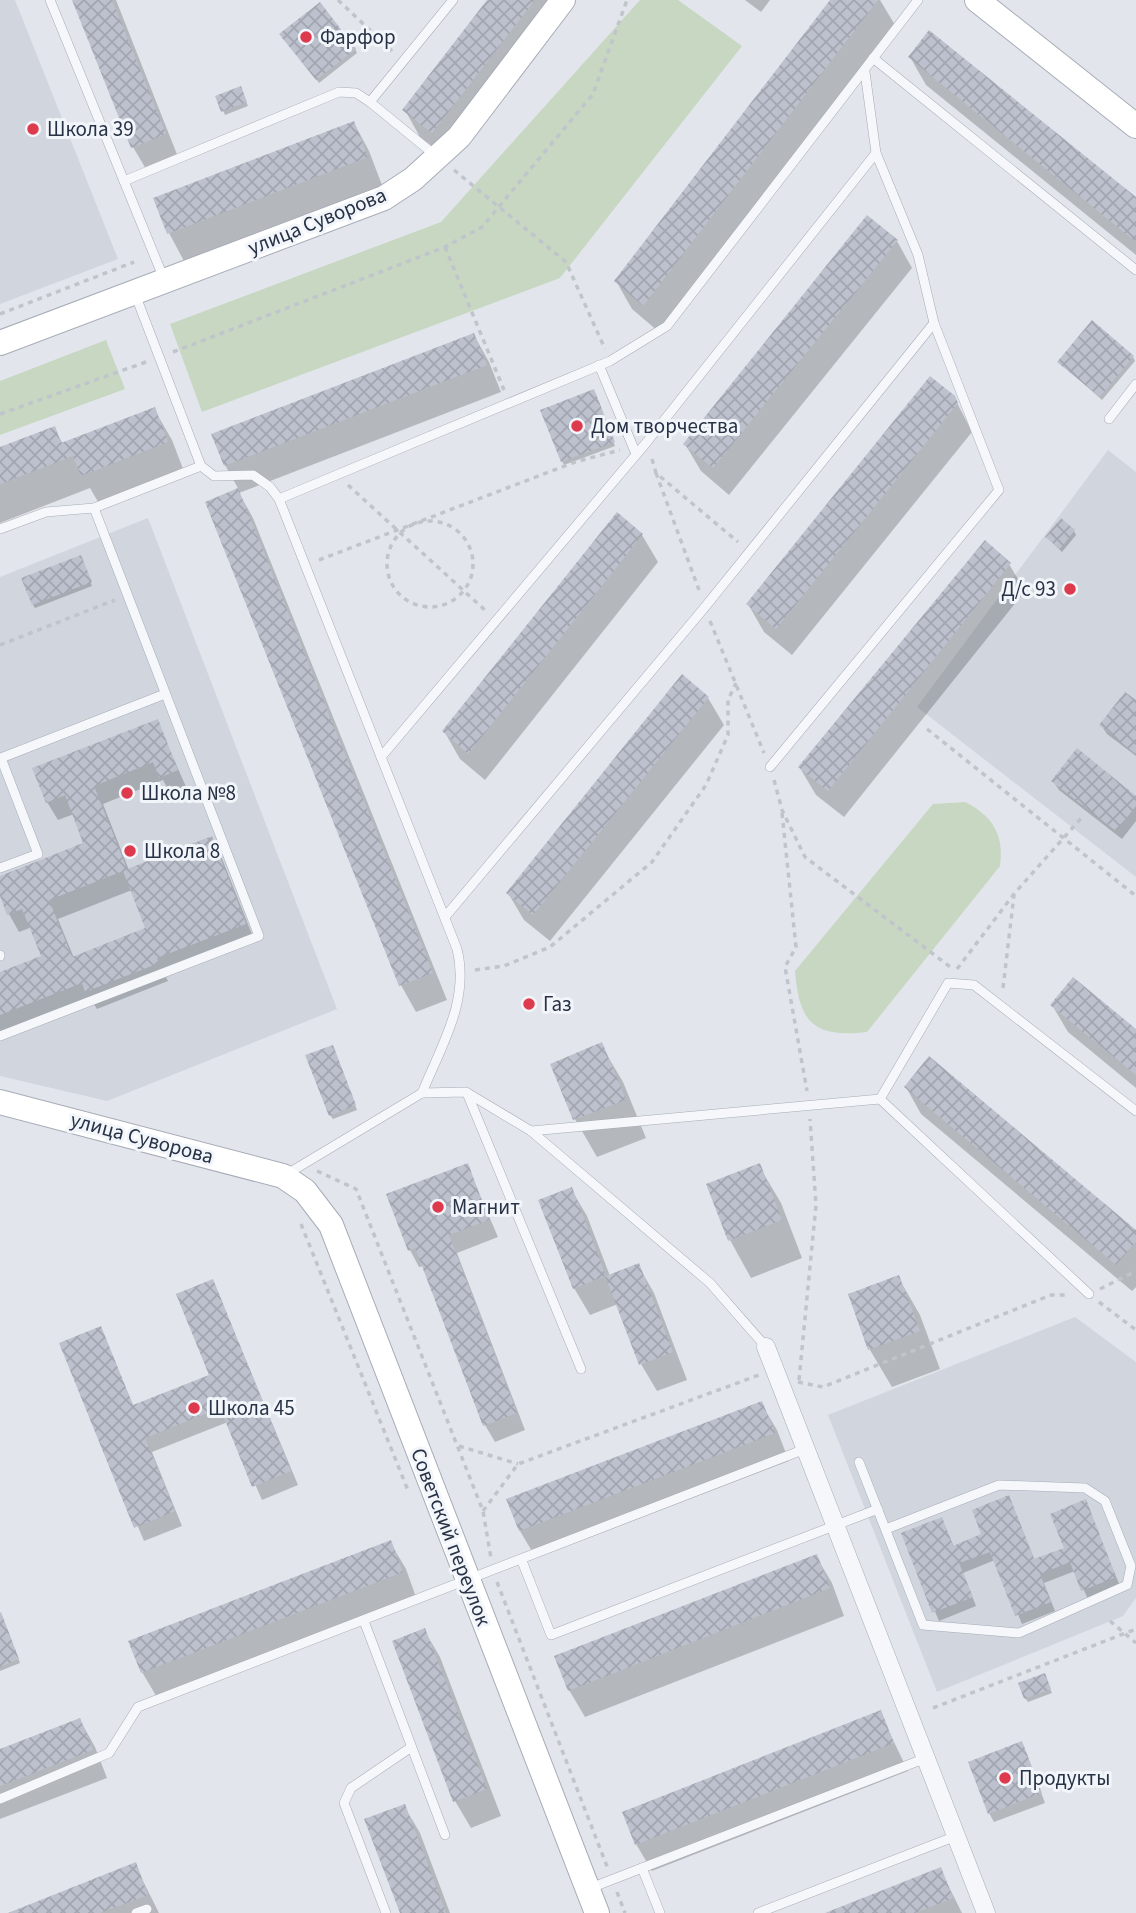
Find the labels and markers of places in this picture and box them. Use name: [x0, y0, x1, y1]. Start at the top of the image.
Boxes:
place label: Фарфор: [320, 22, 396, 52]
marker: Фарфор: [298, 29, 314, 45]
place label: Школа 39: [47, 114, 134, 144]
marker: Школа 39: [25, 121, 41, 137]
place label: Дом творчества: [591, 411, 738, 441]
marker: Дом творчества: [569, 418, 585, 434]
place label: Д/с 93: [1001, 574, 1056, 604]
marker: Д/с 93: [1062, 581, 1078, 597]
place label: Школа №8: [141, 778, 236, 808]
marker: Школа №8: [119, 785, 135, 801]
place label: Школа 8: [144, 836, 220, 866]
marker: Школа 8: [122, 843, 138, 859]
place label: Газ: [543, 989, 572, 1019]
marker: Газ: [521, 996, 537, 1012]
place label: Магнит: [452, 1192, 520, 1222]
marker: Магнит: [430, 1199, 446, 1215]
place label: Школа 45: [208, 1393, 295, 1423]
marker: Школа 45: [186, 1400, 202, 1416]
place label: Продукты: [1019, 1763, 1110, 1793]
marker: Продукты: [997, 1770, 1013, 1786]

